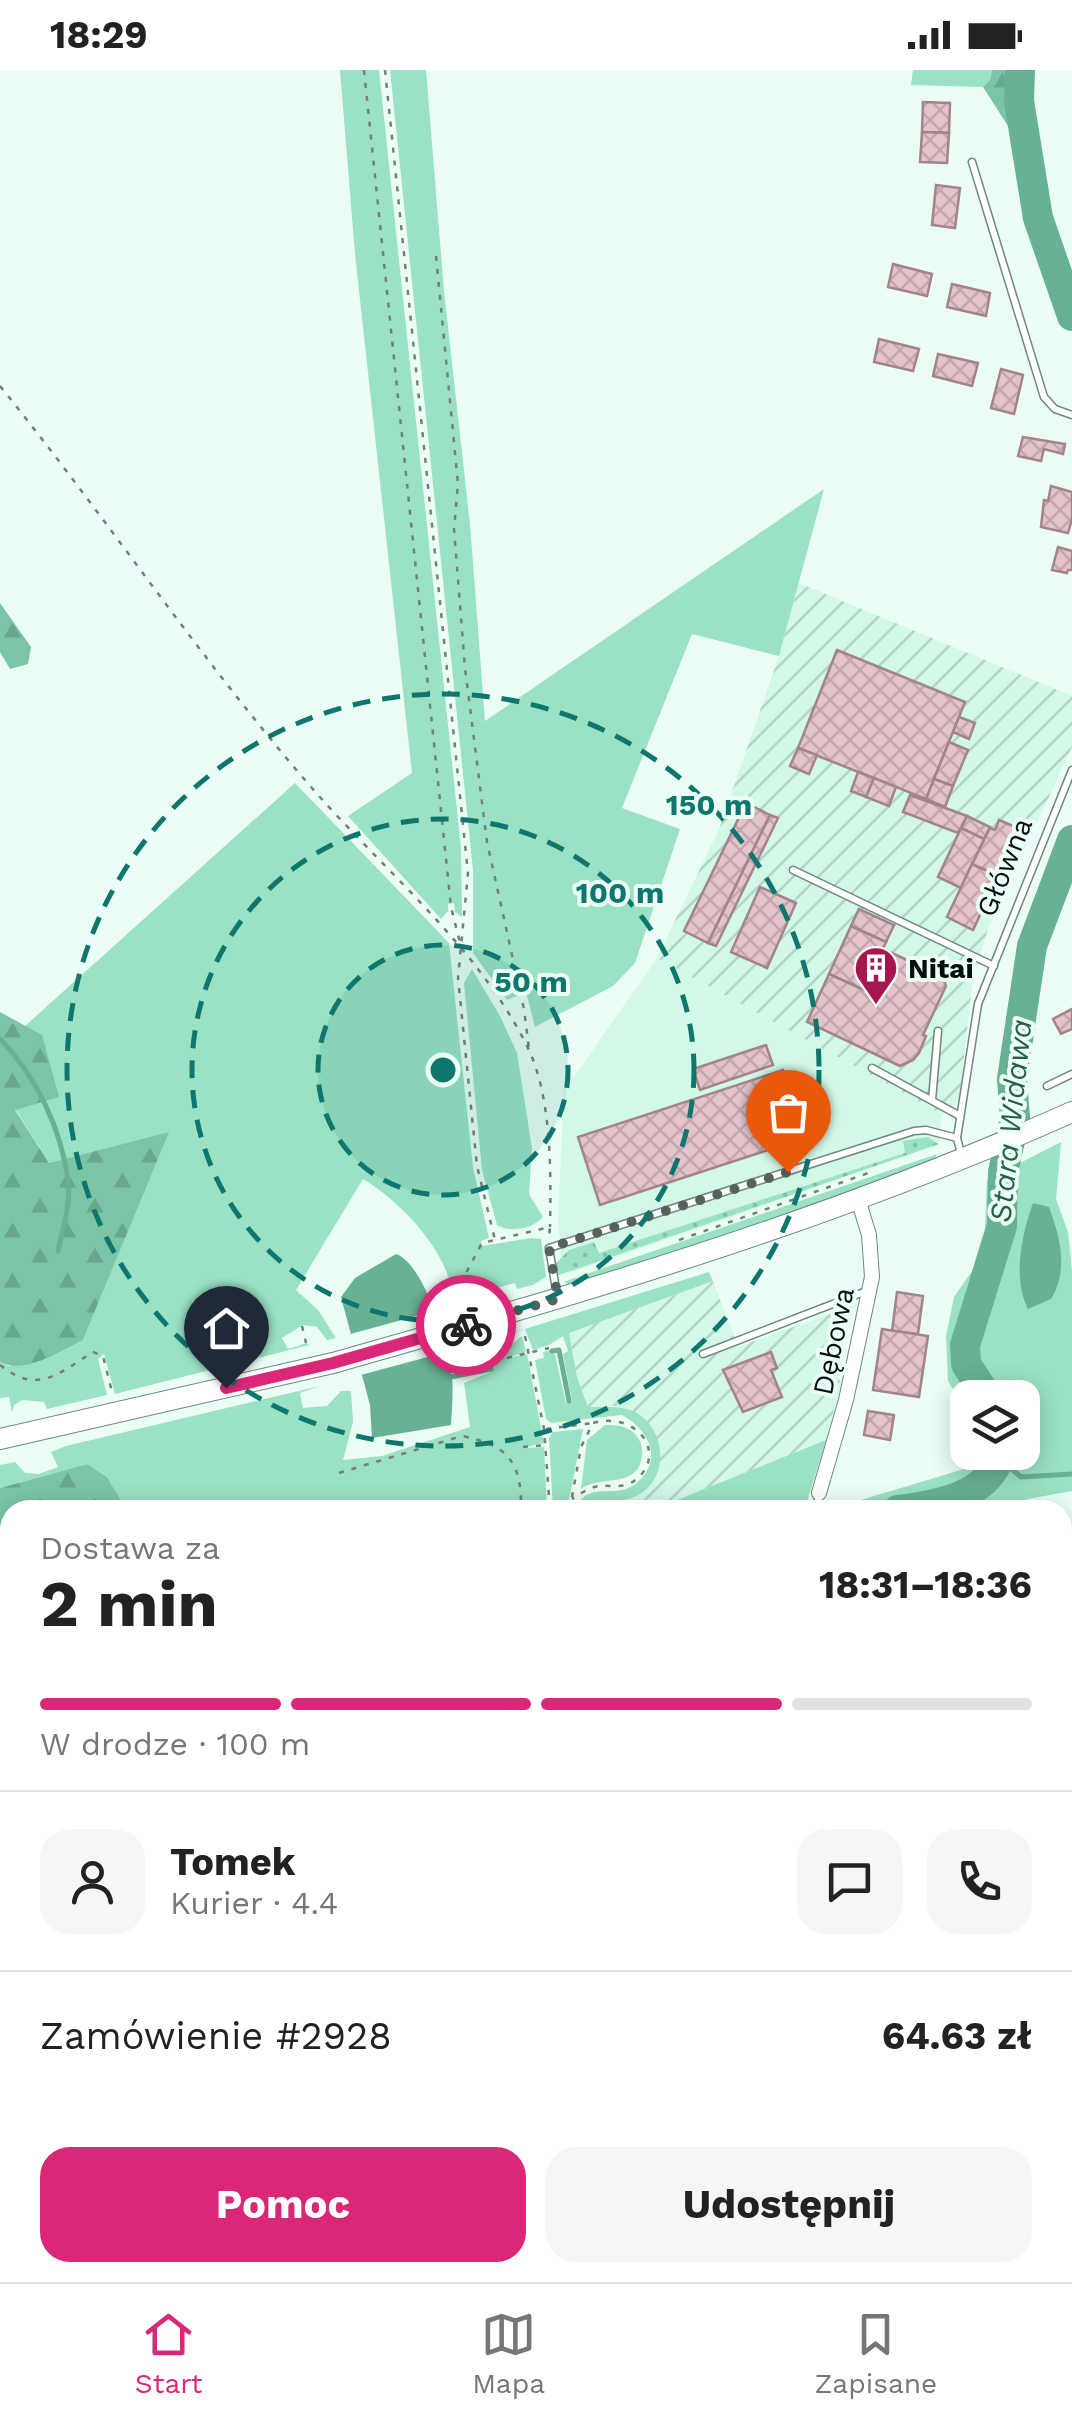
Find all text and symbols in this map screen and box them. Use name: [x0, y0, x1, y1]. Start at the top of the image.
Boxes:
text: 18:29: [50, 13, 148, 57]
text: 150 m: [666, 787, 752, 822]
street label: Główna: [970, 813, 1039, 921]
text: 100 m: [576, 875, 664, 910]
building icon: Nitai: [853, 945, 899, 1006]
place label: Nitai: [908, 952, 974, 985]
text: 50 m: [494, 964, 568, 999]
water label: Stara Widawa: [982, 1018, 1039, 1224]
centre of rings: [425, 1052, 461, 1088]
pin: [746, 1070, 831, 1173]
icon: bag: [761, 1085, 816, 1140]
courier: [416, 1275, 516, 1375]
street label: Dębowa: [806, 1284, 861, 1398]
pin: [184, 1286, 269, 1389]
icon: bike: [439, 1298, 494, 1353]
icon: home: [199, 1301, 254, 1356]
map controls: [950, 1380, 1040, 1470]
button: layers: [950, 1380, 1040, 1470]
text: Dostawa za: [40, 1529, 220, 1567]
text: 18:31–18:36: [819, 1563, 1032, 1607]
text: 2 min: [40, 1566, 218, 1642]
text: W drodze · 100 m: [40, 1725, 310, 1763]
button: person: [40, 1829, 145, 1934]
button: chat: [797, 1829, 902, 1934]
button: phone: [927, 1829, 1032, 1934]
text: Tomek: [170, 1840, 295, 1884]
text: Kurier · 4.4: [170, 1884, 338, 1922]
text: Zamówienie #2928: [40, 2014, 392, 2058]
text: 64.63 zł: [882, 2014, 1032, 2058]
button: Pomoc: [40, 2147, 526, 2262]
button: Udostępnij: [546, 2147, 1032, 2262]
tab: Start: [135, 2307, 203, 2400]
tab: Mapa: [472, 2307, 545, 2400]
tab: Zapisane: [815, 2307, 937, 2400]

